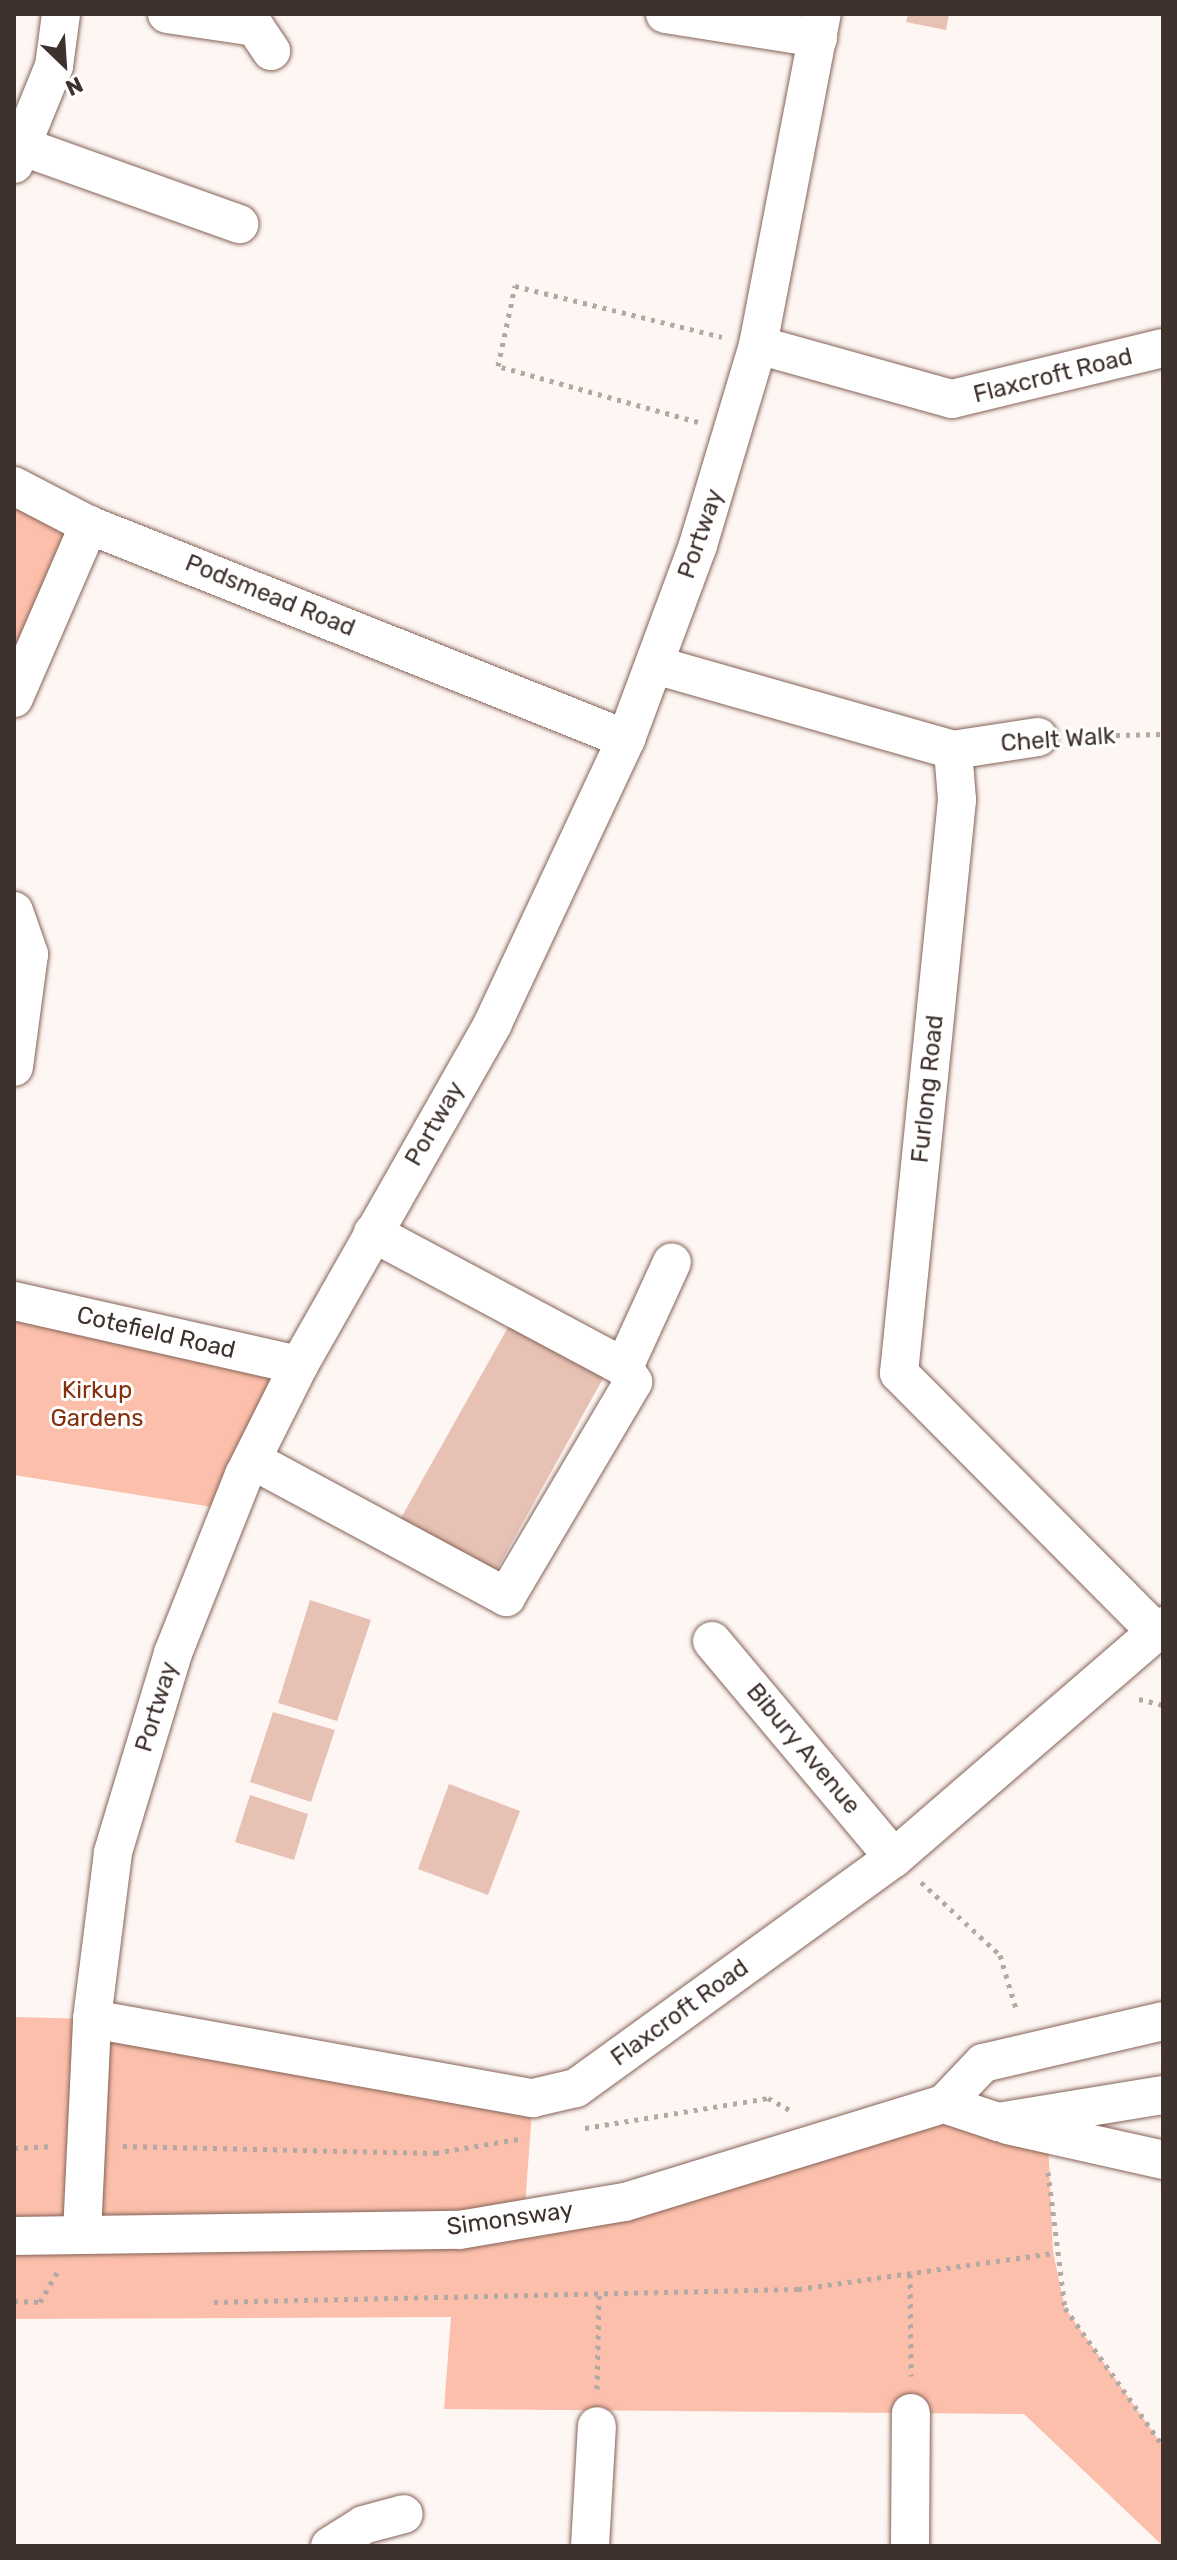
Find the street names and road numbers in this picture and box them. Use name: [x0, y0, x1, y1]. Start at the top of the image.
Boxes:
street label: Flaxcroft Road: [971, 342, 1135, 410]
street label: Portway: [672, 486, 730, 582]
street label: Podsmead Road: [181, 549, 359, 643]
street label: Chelt Walk: [999, 722, 1117, 758]
street label: Furlong Road: [906, 1014, 950, 1164]
street label: Portway: [399, 1077, 471, 1171]
street label: Cotefield Road: [74, 1301, 238, 1365]
street label: Portway: [130, 1658, 184, 1756]
street label: Bibury Avenue: [740, 1677, 866, 1821]
street label: Flaxcroft Road: [606, 1953, 754, 2073]
street label: Simonsway: [445, 2196, 575, 2242]

